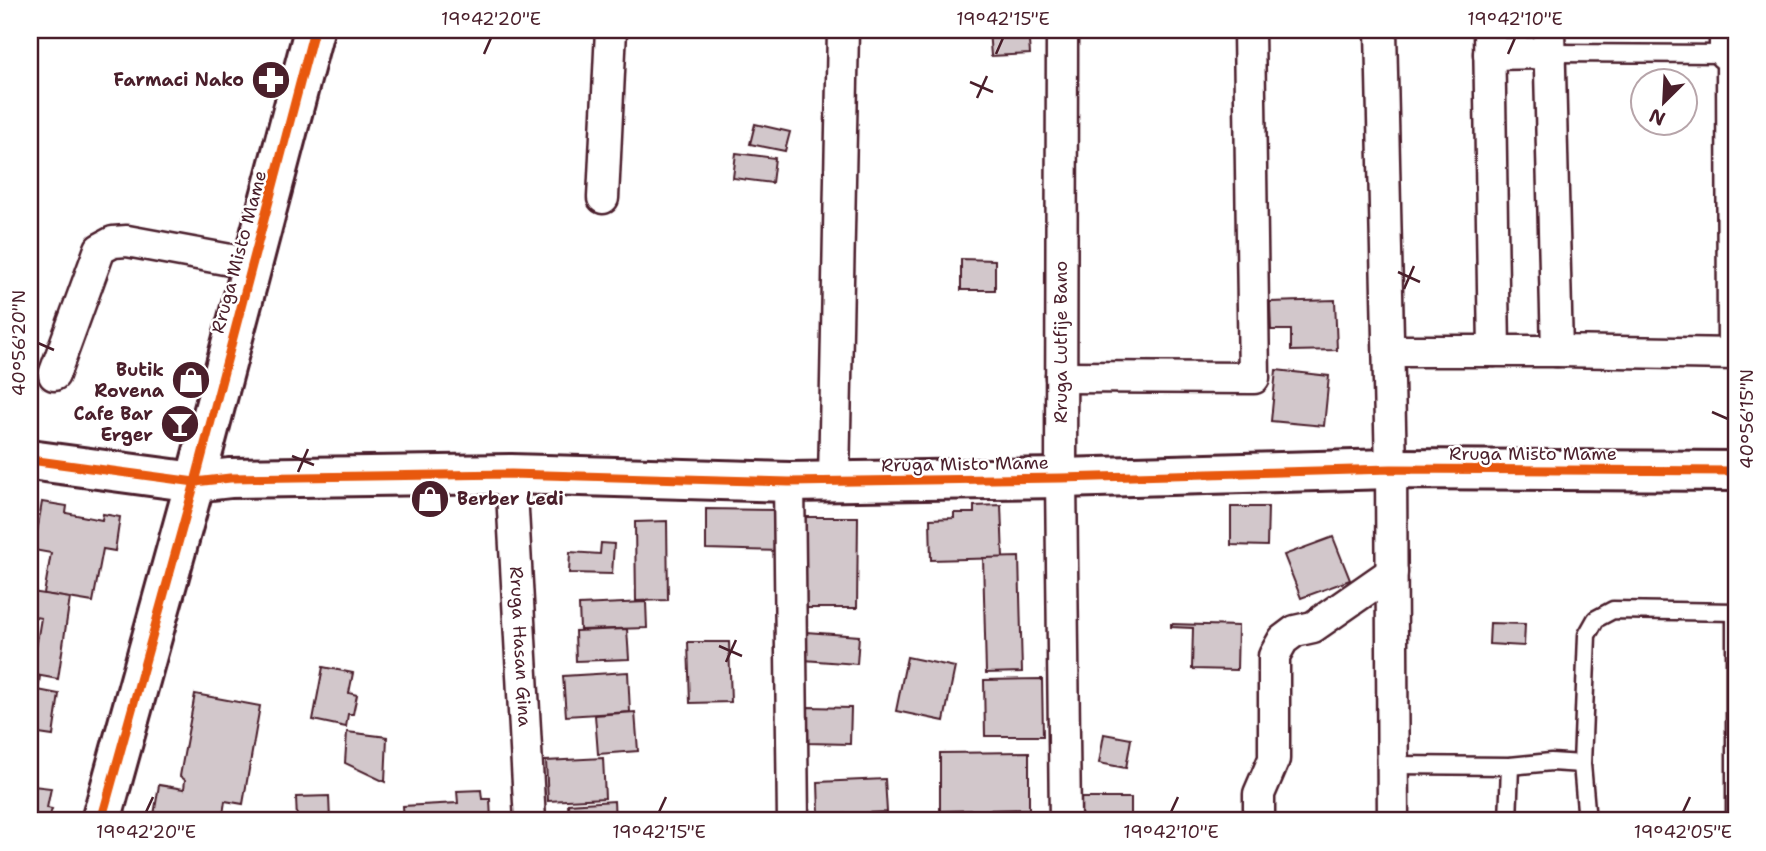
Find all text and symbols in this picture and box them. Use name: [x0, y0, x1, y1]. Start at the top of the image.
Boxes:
text: 19°42'20"E: [441, 7, 541, 31]
text: 19°42'15"E: [956, 7, 1050, 31]
text: 19°42'10"E: [1467, 7, 1563, 31]
pharmacy icon: Farmaci Nako: [250, 59, 292, 101]
north arrow: [1630, 66, 1700, 136]
place label: Farmaci Nako: [114, 68, 244, 92]
text: N: [1645, 103, 1669, 132]
street label: Rruga Misto Mame: [206, 168, 272, 336]
street label: Rruga Lutfije Bano: [1049, 261, 1073, 423]
text: 40°56'20"N: [7, 290, 31, 396]
place label: Butik Rovena: [94, 358, 165, 403]
shop icon: Butik Rovena: [170, 359, 212, 401]
text: 40°56'15"N: [1735, 369, 1759, 469]
place label: Cafe Bar Erger: [74, 402, 153, 447]
bar icon: Cafe Bar Erger: [159, 403, 201, 445]
street label: Rruga Misto Mame: [1449, 442, 1617, 466]
street label: Rruga Misto Mame: [881, 451, 1049, 477]
shop icon: Berber Ledi: [409, 478, 451, 520]
place label: Berber Ledi: [457, 487, 564, 511]
street label: Rruga Hasan Gina: [504, 566, 537, 728]
text: 19°42'20"E: [96, 820, 196, 844]
text: 19°42'15"E: [612, 820, 706, 844]
text: 19°42'10"E: [1123, 820, 1219, 844]
text: 19°42'05"E: [1634, 820, 1732, 844]

